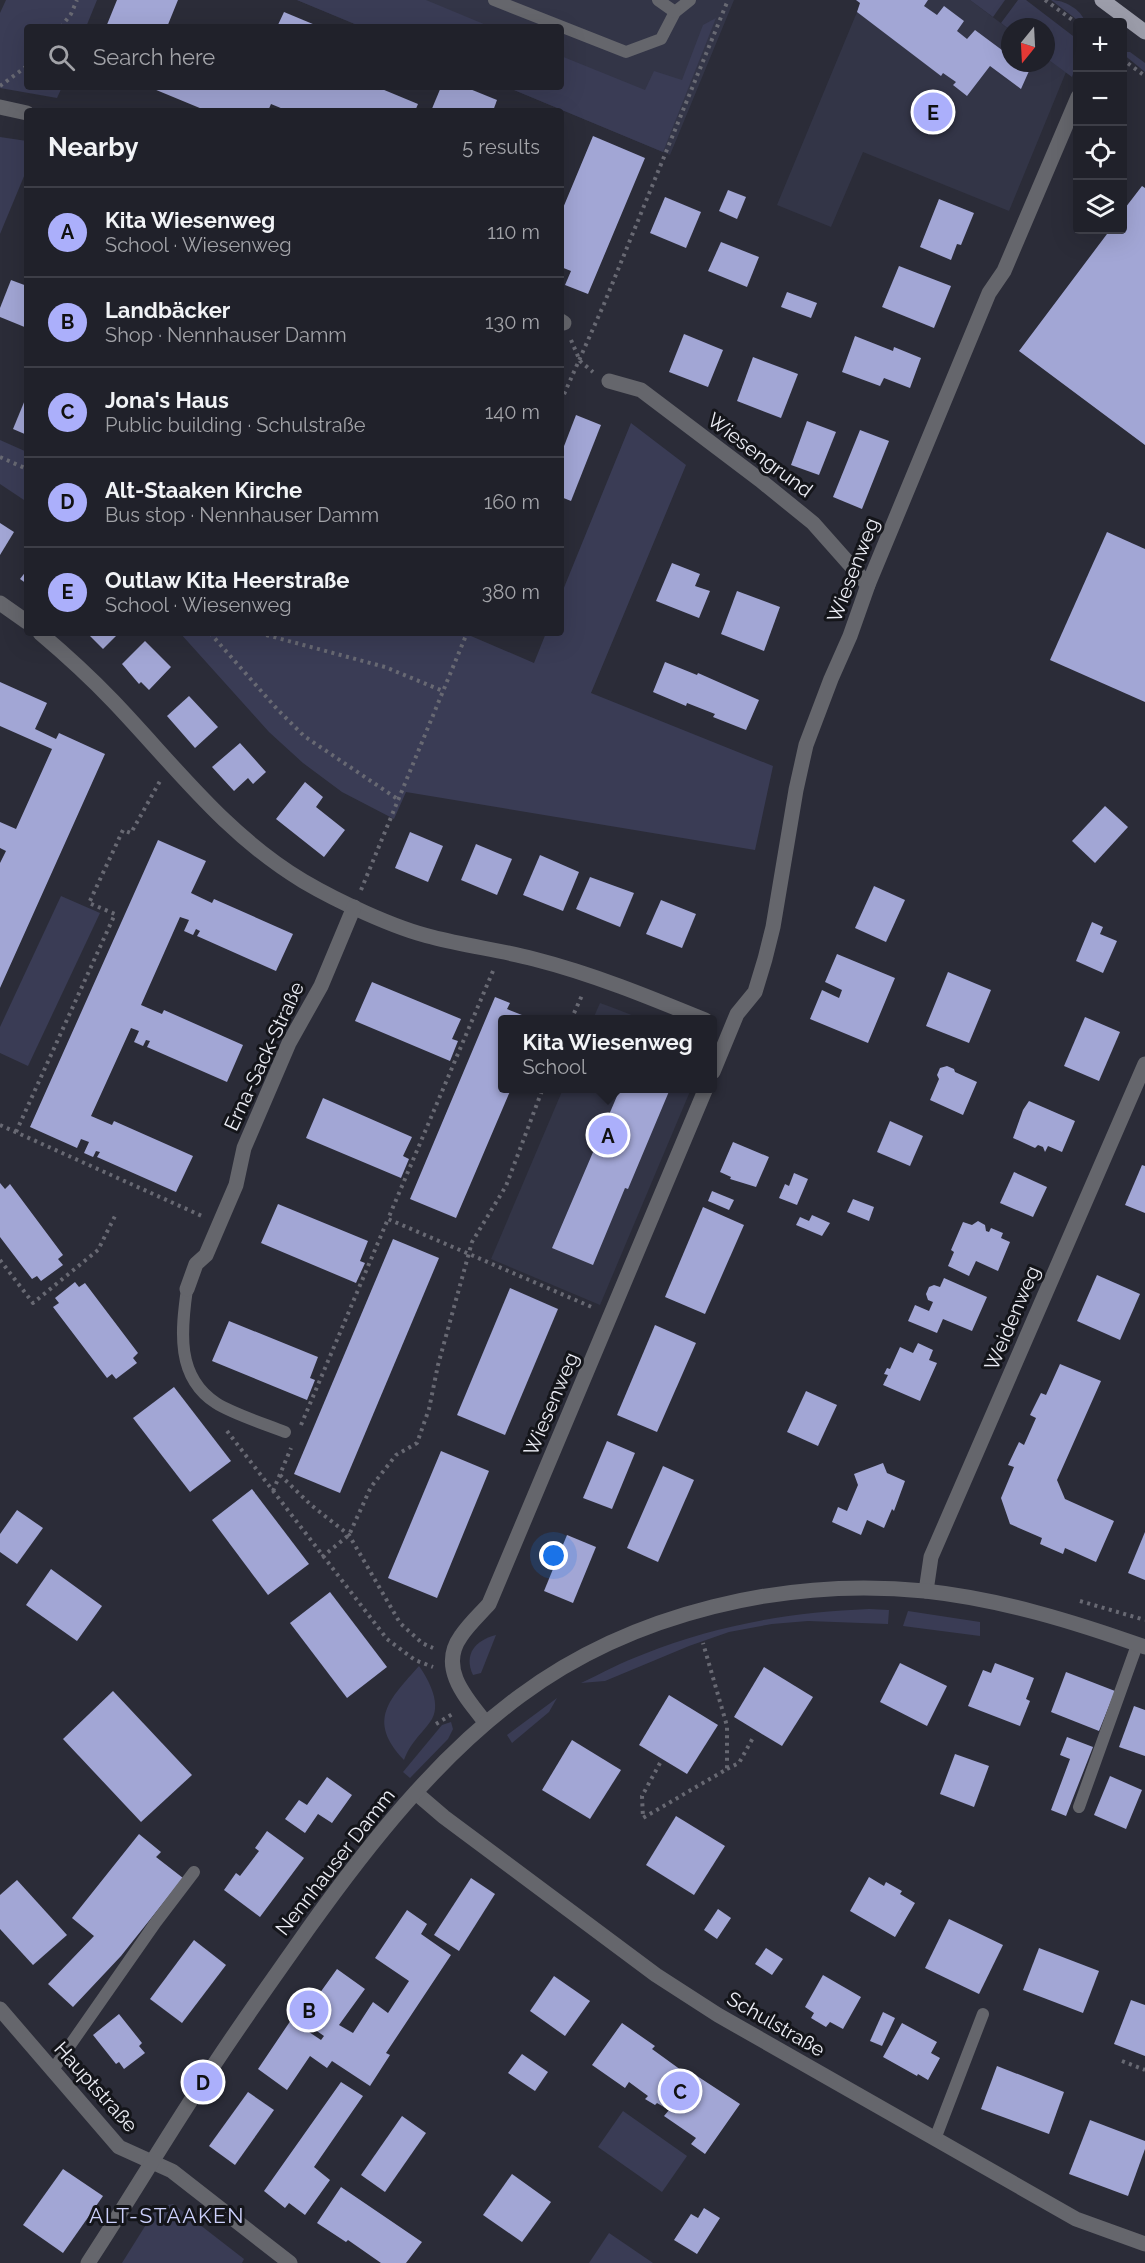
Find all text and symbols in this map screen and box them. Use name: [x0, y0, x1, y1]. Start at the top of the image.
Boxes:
north arrow: [1001, 18, 1055, 72]
map controls: [1073, 18, 1127, 234]
button: +: [1073, 18, 1127, 72]
search box: [24, 24, 564, 90]
icon: search: [45, 41, 78, 74]
text: Search here: [93, 44, 215, 70]
button: −: [1073, 72, 1127, 126]
pin: E: [914, 90, 952, 134]
button: locate: [1073, 126, 1127, 180]
text: Nearby: [48, 132, 138, 162]
text: 5 results: [462, 135, 540, 159]
button: layers: [1073, 180, 1127, 234]
text: Kita Wiesenweg: [105, 207, 275, 233]
text: A: [61, 220, 74, 244]
text: 110 m: [487, 220, 540, 244]
text: School · Wiesenweg: [105, 233, 292, 257]
text: Landbäcker: [105, 297, 230, 323]
text: B: [61, 310, 74, 334]
text: 130 m: [485, 310, 540, 334]
text: Shop · Nennhauser Damm: [105, 323, 347, 347]
text: Jona's Haus: [105, 387, 229, 413]
text: C: [61, 400, 74, 424]
text: 140 m: [485, 400, 540, 424]
street label: Wiesengrund: [703, 408, 817, 502]
text: Public building · Schulstraße: [105, 413, 365, 437]
text: Alt-Staaken Kirche: [105, 477, 302, 503]
text: D: [60, 490, 75, 514]
text: 160 m: [484, 490, 540, 514]
text: Bus stop · Nennhauser Damm: [105, 503, 379, 527]
street label: Wiesenweg: [822, 514, 884, 626]
text: Outlaw Kita Heerstraße: [105, 567, 349, 593]
text: E: [61, 580, 74, 604]
text: 380 m: [482, 580, 540, 604]
text: School · Wiesenweg: [105, 593, 292, 617]
street label: Erna-Sack-Straße: [219, 977, 309, 1134]
popup: [498, 1015, 717, 1093]
text: Kita Wiesenweg: [522, 1029, 693, 1055]
text: School: [522, 1055, 586, 1079]
pin: A: [588, 1112, 628, 1158]
street label: Weidenweg: [979, 1262, 1045, 1374]
street label: Wiesenweg: [518, 1349, 584, 1459]
your location: [539, 1541, 568, 1570]
street label: Nennhauser Damm: [270, 1784, 400, 1940]
street label: Schulstraße: [723, 1986, 829, 2062]
pin: B: [290, 1988, 328, 2032]
street label: Hauptstraße: [49, 2037, 143, 2137]
pin: D: [184, 2060, 222, 2104]
pin: C: [660, 2068, 700, 2114]
district label: ALT-STAAKEN: [89, 2203, 245, 2228]

